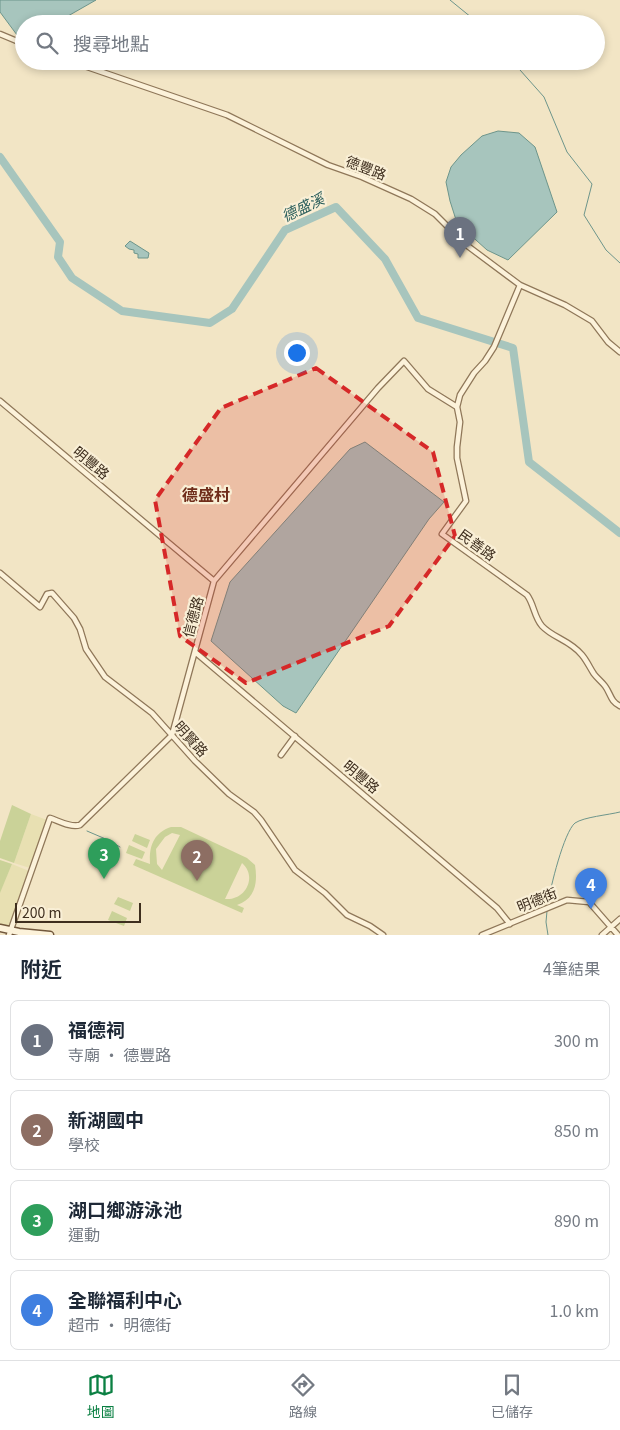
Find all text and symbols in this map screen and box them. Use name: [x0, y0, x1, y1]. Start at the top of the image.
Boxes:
search box: [15, 15, 605, 70]
icon: search: [33, 29, 61, 57]
text: 搜尋地點: [73, 29, 149, 56]
street label: 德豐路: [343, 150, 390, 184]
water label: 德盛溪: [278, 186, 329, 226]
pin: 1: [444, 217, 476, 258]
your location: [284, 340, 310, 366]
street label: 明豐路: [69, 441, 114, 483]
district label: 德盛村: [182, 482, 230, 506]
street label: 民善路: [455, 524, 500, 565]
street label: 信德路: [177, 594, 207, 640]
street label: 明賢路: [170, 716, 213, 761]
street label: 明豐路: [339, 755, 384, 797]
pin: 3: [88, 838, 120, 879]
pin: 2: [181, 840, 213, 881]
pin: 4: [575, 868, 607, 909]
street label: 明德街: [513, 882, 560, 916]
scale bar: [15, 900, 141, 923]
text: 200 m: [22, 902, 61, 922]
text: 附近: [20, 953, 62, 983]
text: 4筆結果: [543, 956, 600, 980]
text: 福德祠: [68, 1015, 125, 1042]
text: 1: [32, 1028, 42, 1052]
text: 300 m: [554, 1028, 599, 1052]
text: 寺廟 · 德豐路: [68, 1042, 171, 1066]
text: 新湖國中: [68, 1105, 144, 1132]
text: 2: [32, 1118, 42, 1142]
text: 850 m: [554, 1118, 599, 1142]
text: 學校: [68, 1132, 100, 1156]
text: 湖口鄉游泳池: [68, 1195, 182, 1222]
text: 3: [32, 1208, 42, 1232]
text: 890 m: [554, 1208, 599, 1232]
text: 運動: [68, 1222, 100, 1246]
text: 全聯福利中心: [68, 1285, 182, 1312]
text: 4: [32, 1298, 42, 1322]
text: 1.0 km: [550, 1298, 599, 1322]
text: 超市 · 明德街: [68, 1312, 171, 1336]
tab: 地圖: [87, 1371, 115, 1421]
tab: 路線: [289, 1371, 317, 1421]
tab: 已儲存: [491, 1371, 533, 1421]

